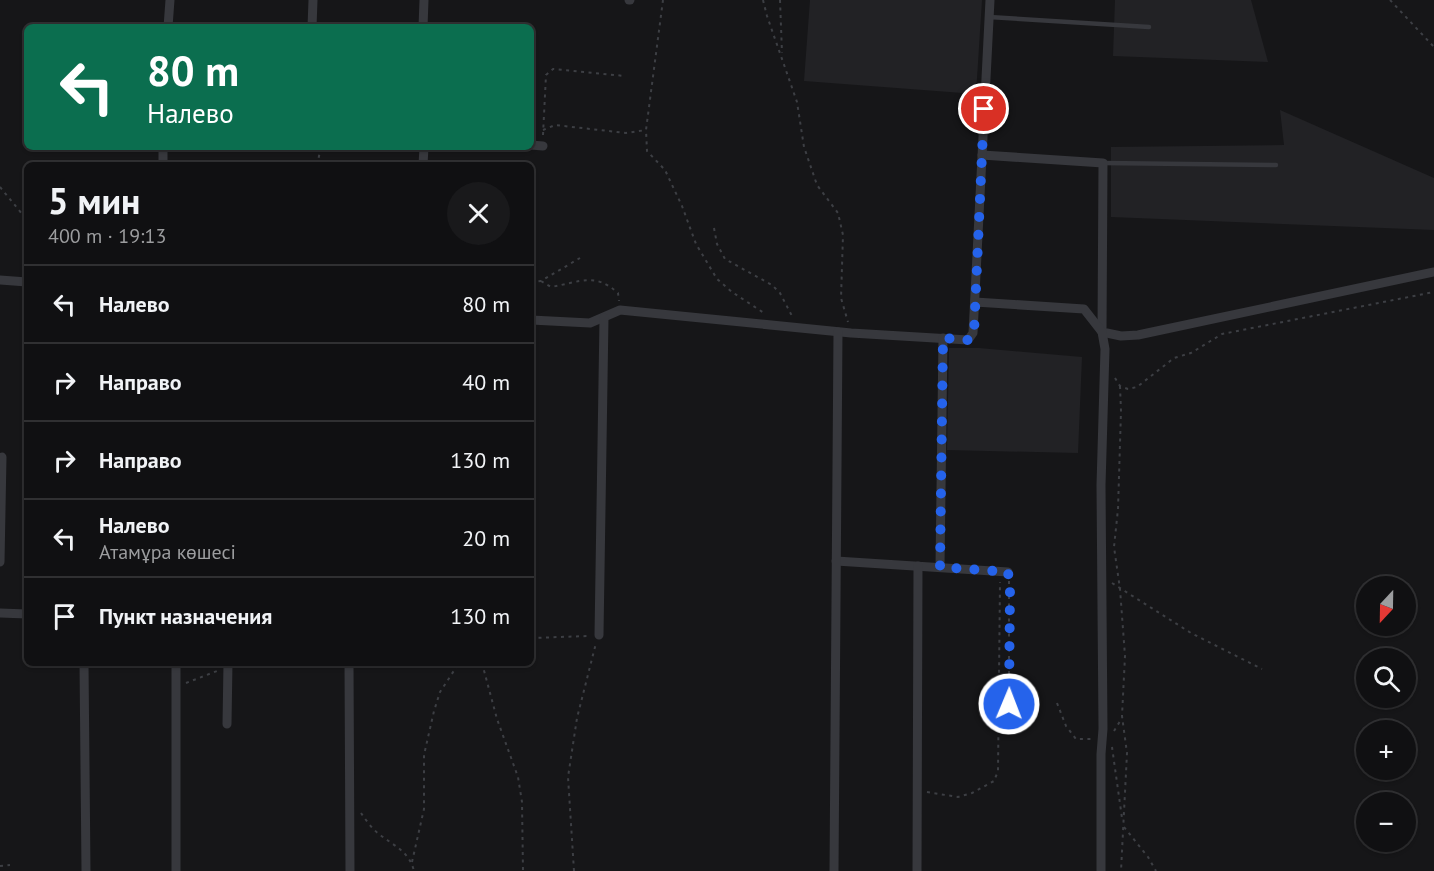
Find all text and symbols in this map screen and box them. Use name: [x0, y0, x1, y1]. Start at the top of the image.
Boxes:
text: 80 m: [147, 43, 239, 98]
icon: left: [48, 48, 126, 126]
pin: [958, 83, 1009, 134]
icon: arrive: [967, 92, 1000, 125]
text: Налево: [147, 96, 234, 130]
text: 5 мин: [48, 177, 140, 224]
button: close: [447, 182, 510, 245]
text: 400 m · 19:13: [48, 223, 166, 249]
icon: left: [48, 288, 81, 321]
text: Налево: [99, 290, 170, 318]
text: 80 m: [462, 290, 510, 318]
icon: right: [48, 366, 81, 399]
text: Направо: [99, 368, 182, 396]
text: 40 m: [462, 368, 510, 396]
icon: right: [48, 444, 81, 477]
text: Направо: [99, 446, 182, 474]
text: 130 m: [450, 446, 510, 474]
text: Налево: [99, 511, 170, 539]
icon: left: [48, 522, 81, 555]
text: 20 m: [462, 524, 510, 552]
text: Атамұра көшесі: [99, 539, 236, 565]
north arrow: [1356, 576, 1416, 636]
map controls: [1356, 576, 1416, 852]
icon: arrive: [48, 600, 81, 633]
text: Пункт назначения: [99, 602, 272, 630]
text: 130 m: [450, 602, 510, 630]
button: search: [1356, 648, 1416, 708]
position arrow: [977, 672, 1041, 736]
button: +: [1356, 720, 1416, 780]
button: −: [1356, 792, 1416, 852]

